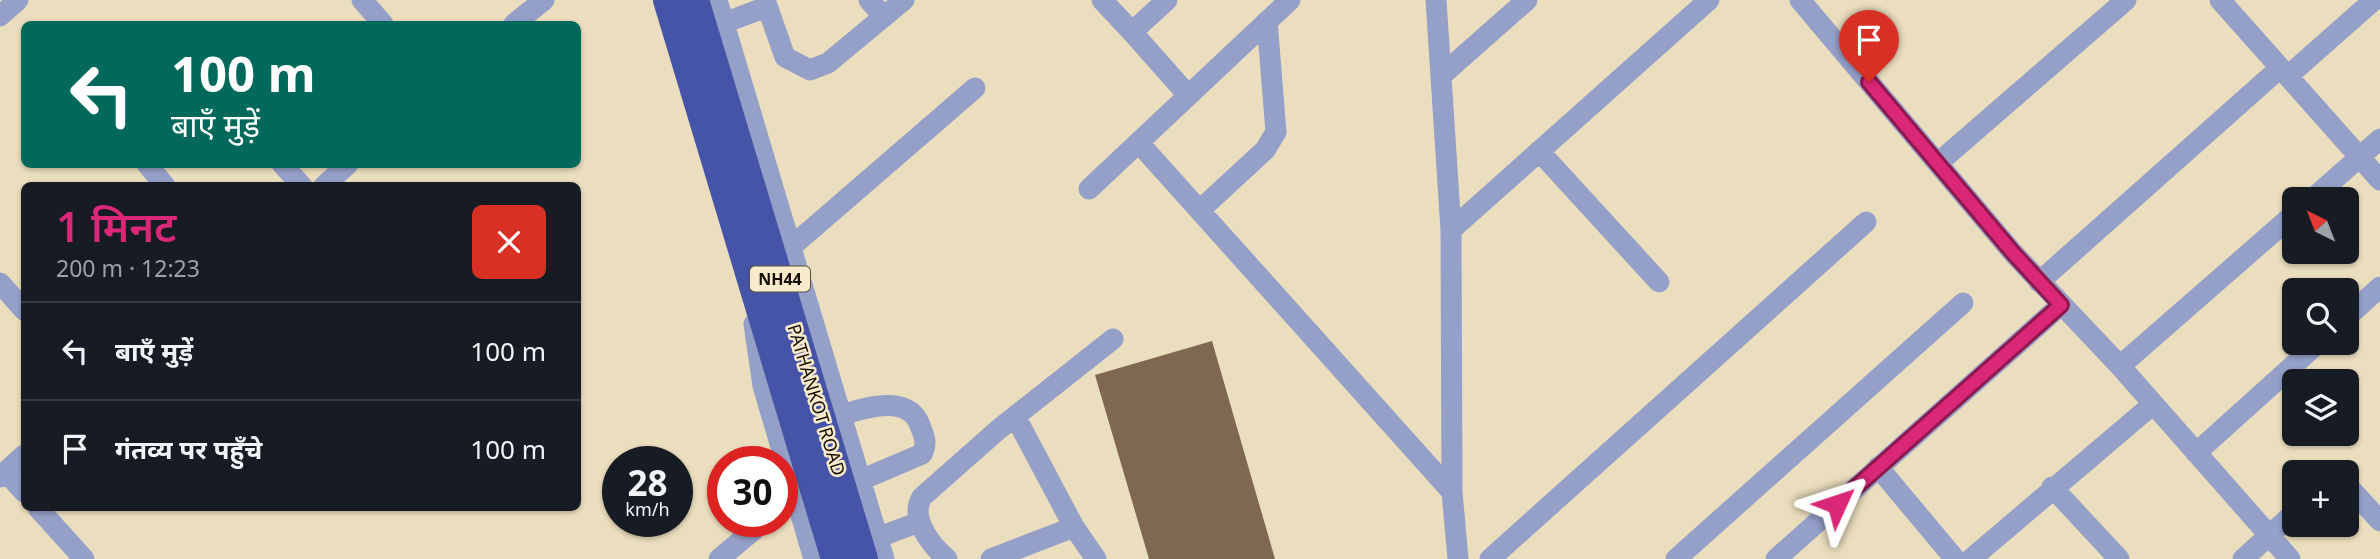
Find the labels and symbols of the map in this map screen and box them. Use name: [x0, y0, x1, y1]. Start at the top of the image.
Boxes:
pin: [1839, 10, 1899, 82]
north arrow: [2282, 187, 2359, 264]
road number: NH44: [750, 266, 810, 292]
street label: PATHANKOT ROAD: [782, 321, 851, 478]
speed limit sign: 30: [707, 446, 798, 537]
position arrow: [1800, 467, 1874, 541]

